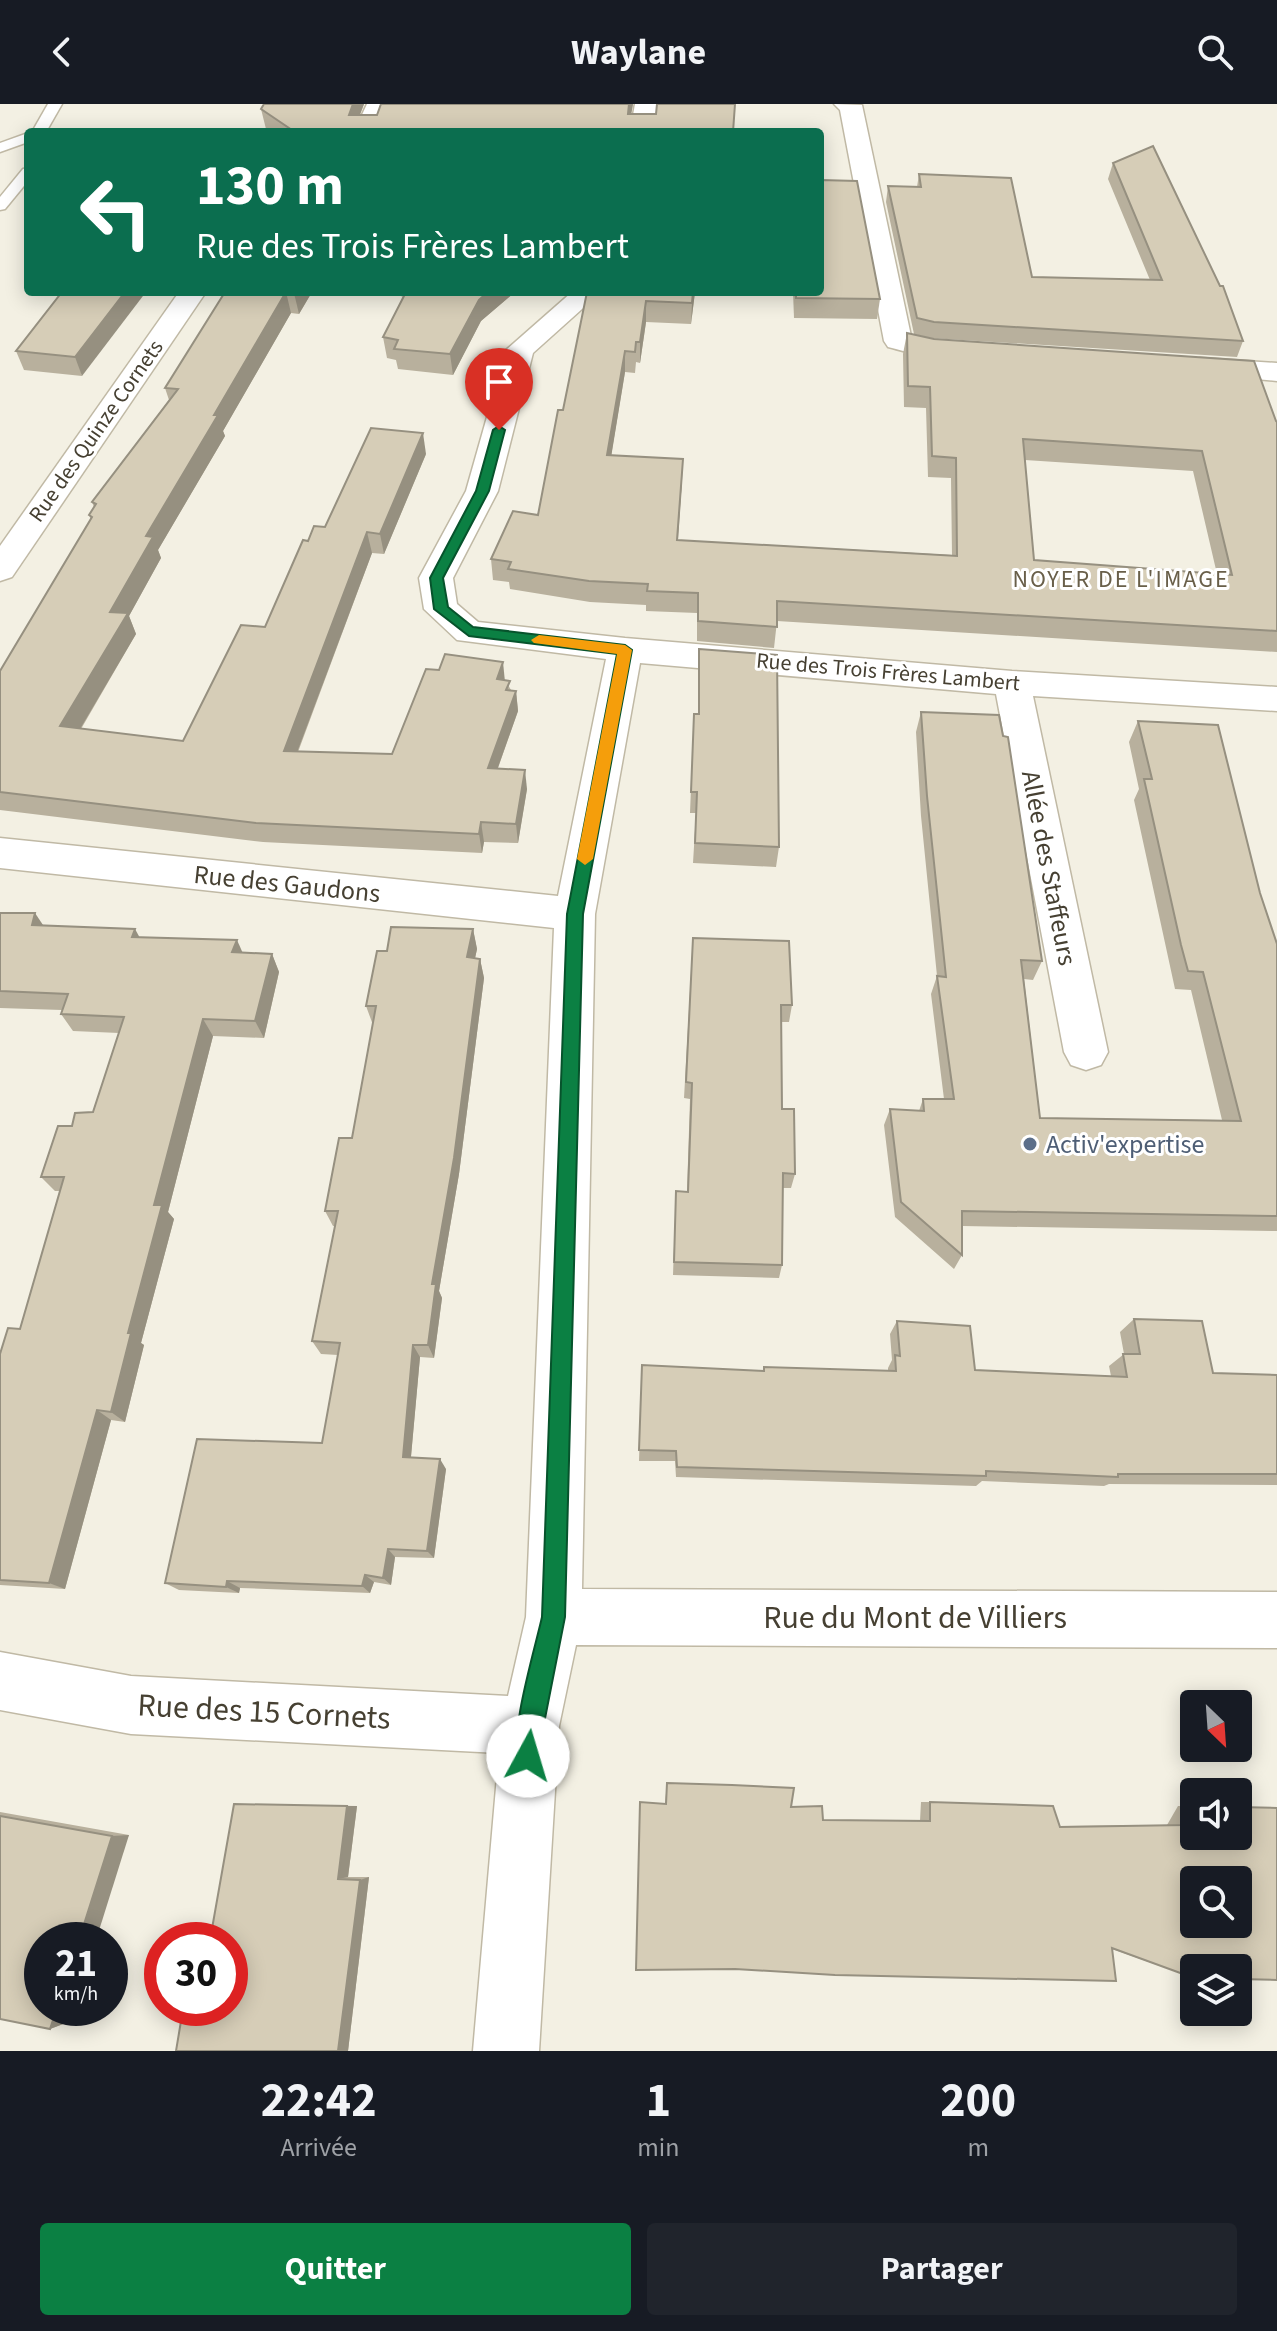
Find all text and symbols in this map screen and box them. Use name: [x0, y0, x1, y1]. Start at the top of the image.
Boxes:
text: Waylane: [571, 27, 706, 78]
icon: back: [40, 30, 84, 74]
icon: search: [1193, 30, 1237, 74]
text: 130 m: [196, 147, 344, 226]
icon: left: [64, 160, 168, 264]
text: Rue des Trois Frères Lambert: [196, 221, 629, 272]
street label: Rue des Quinze Cornets: [21, 333, 171, 529]
pin: [465, 348, 533, 430]
icon: arrive: [477, 360, 521, 404]
district label: NOYER DE L'IMAGE: [1012, 562, 1230, 597]
street label: Rue des Trois Frères Lambert: [755, 645, 1022, 700]
street label: Allée des Staffeurs: [1012, 767, 1086, 969]
street label: Rue des Gaudons: [192, 856, 382, 912]
place label: Activ'expertise: [1046, 1126, 1204, 1163]
marker: Activ'expertise: [1021, 1135, 1039, 1153]
street label: Rue du Mont de Villiers: [763, 1595, 1067, 1641]
street label: Rue des 15 Cornets: [136, 1682, 392, 1742]
north arrow: [1180, 1690, 1252, 1762]
map controls: [1180, 1690, 1252, 2026]
position arrow: [486, 1714, 570, 1798]
button: sound: [1180, 1778, 1252, 1850]
button: search: [1180, 1866, 1252, 1938]
speed limit sign: 30: [144, 1922, 248, 2026]
text: 21: [55, 1935, 97, 1992]
button: layers: [1180, 1954, 1252, 2026]
text: km/h: [54, 1980, 98, 2008]
text: 22:42: [261, 2067, 377, 2135]
text: 1: [646, 2067, 671, 2135]
text: 200: [940, 2067, 1016, 2135]
text: Arrivée: [280, 2129, 357, 2166]
text: min: [637, 2129, 679, 2166]
text: m: [967, 2129, 989, 2166]
button: Quitter: [40, 2223, 631, 2315]
button: Partager: [647, 2223, 1237, 2315]

